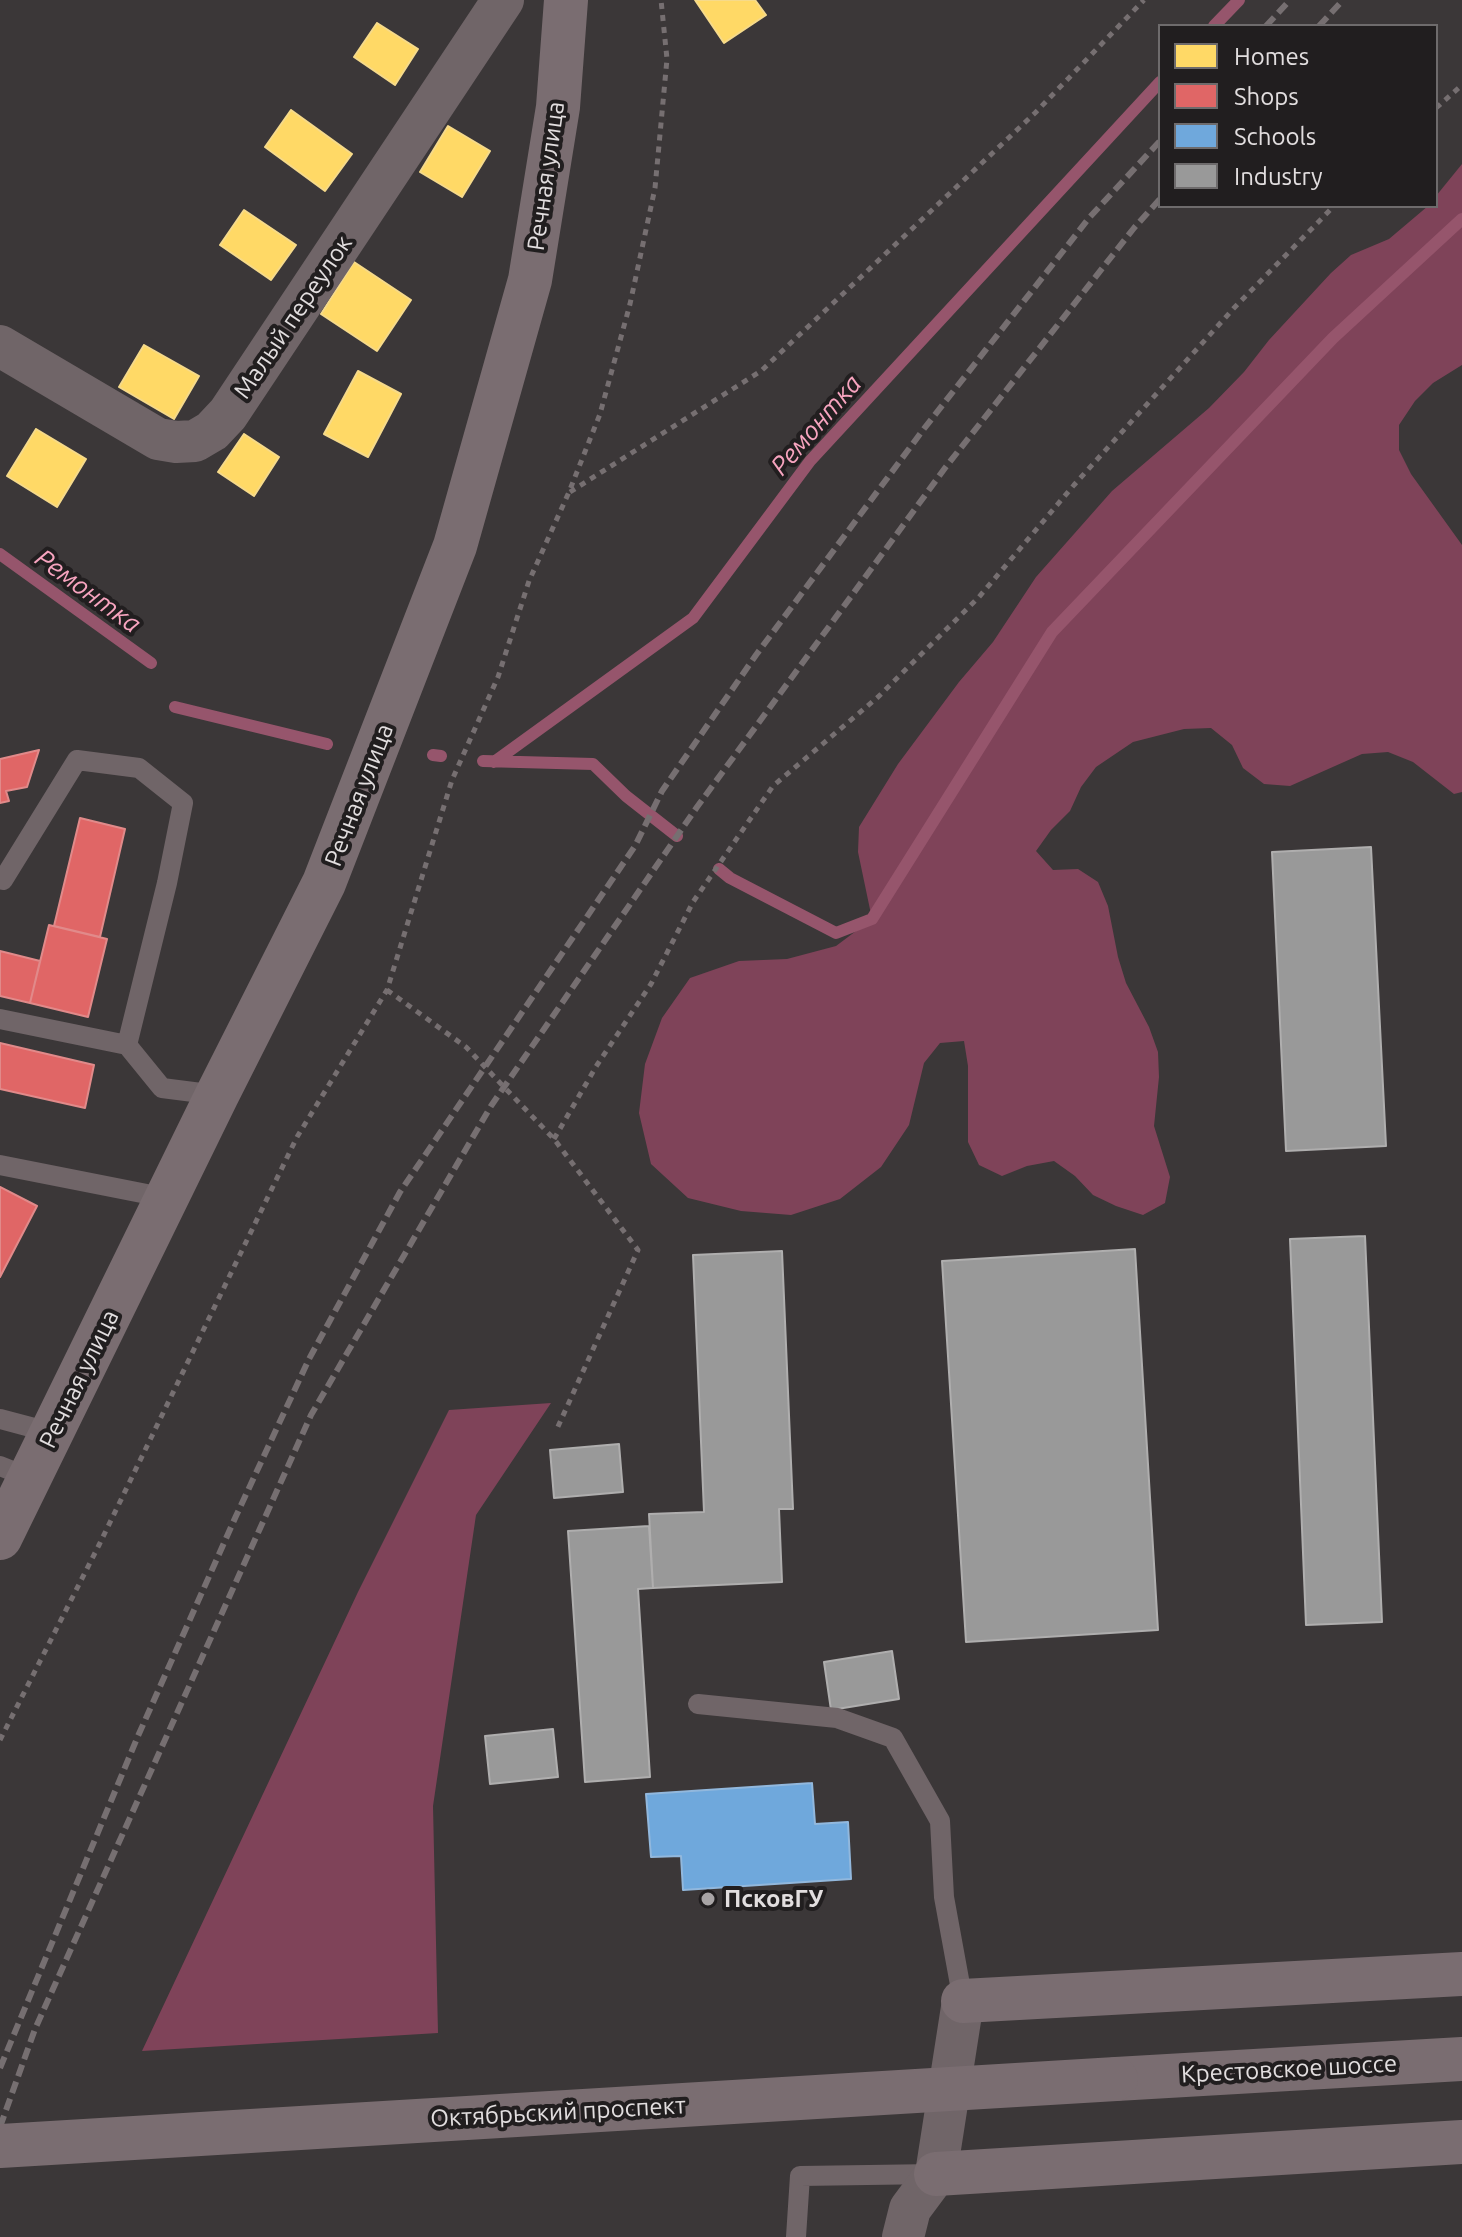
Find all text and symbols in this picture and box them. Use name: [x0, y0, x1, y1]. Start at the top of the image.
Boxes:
legend: [1158, 24, 1438, 208]
text: Homes: [1234, 43, 1309, 70]
text: Shops: [1234, 83, 1299, 110]
street label: Речная улица: [521, 100, 571, 252]
text: Schools: [1234, 123, 1316, 150]
text: Industry: [1234, 163, 1323, 190]
street label: Малый переулок: [228, 230, 358, 404]
water label: Ремонтка: [764, 368, 868, 482]
water label: Ремонтка: [29, 542, 147, 640]
street label: Речная улица: [319, 720, 399, 870]
street label: Речная улица: [33, 1305, 125, 1453]
place label: ПсковГУ: [724, 1885, 823, 1913]
marker: ПсковГУ: [699, 1890, 717, 1908]
street label: Крестовское шоссе: [1180, 2049, 1398, 2089]
street label: Октябрьский проспект: [430, 2091, 686, 2133]

